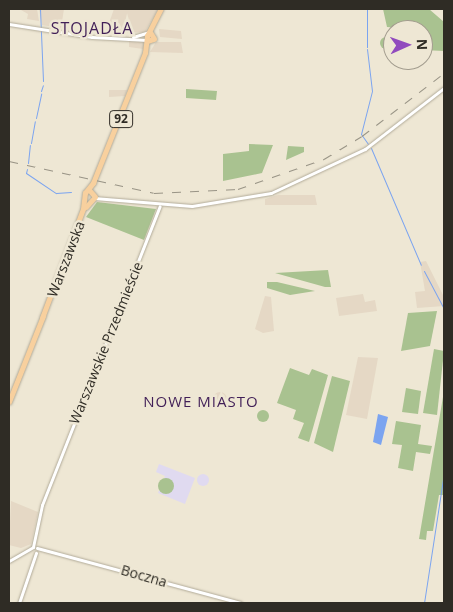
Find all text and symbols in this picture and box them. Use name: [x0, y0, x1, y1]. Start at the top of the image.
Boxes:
district label: STOJADŁA: [50, 18, 134, 38]
north arrow: [383, 20, 433, 70]
text: N: [413, 38, 432, 51]
road number: 92: [108, 110, 134, 128]
street label: Warszawska: [44, 219, 88, 299]
street label: Warszawskie Przedmieście: [66, 259, 146, 427]
district label: NOWE MIASTO: [142, 393, 260, 411]
street label: Boczna: [119, 561, 169, 591]

